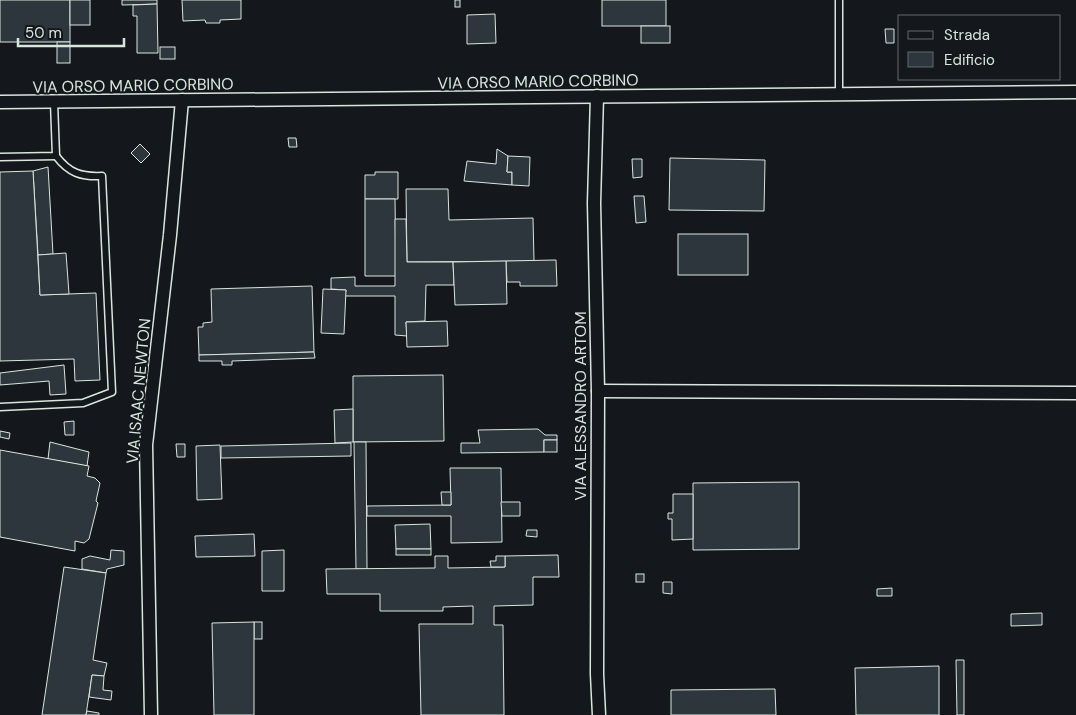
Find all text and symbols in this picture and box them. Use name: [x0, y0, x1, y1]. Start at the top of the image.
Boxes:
scale bar: [18, 15, 124, 47]
legend: [898, 15, 1061, 80]
text: 50 m: [25, 23, 62, 43]
text: Strada: [944, 25, 990, 45]
text: Edificio: [944, 50, 995, 70]
street label: VIA ORSO MARIO CORBINO: [437, 69, 639, 94]
street label: VIA ORSO MARIO CORBINO: [32, 73, 234, 98]
street label: VIA ALESSANDRO ARTOM: [570, 311, 591, 501]
street label: VIA ISAAC NEWTON: [122, 317, 155, 465]

